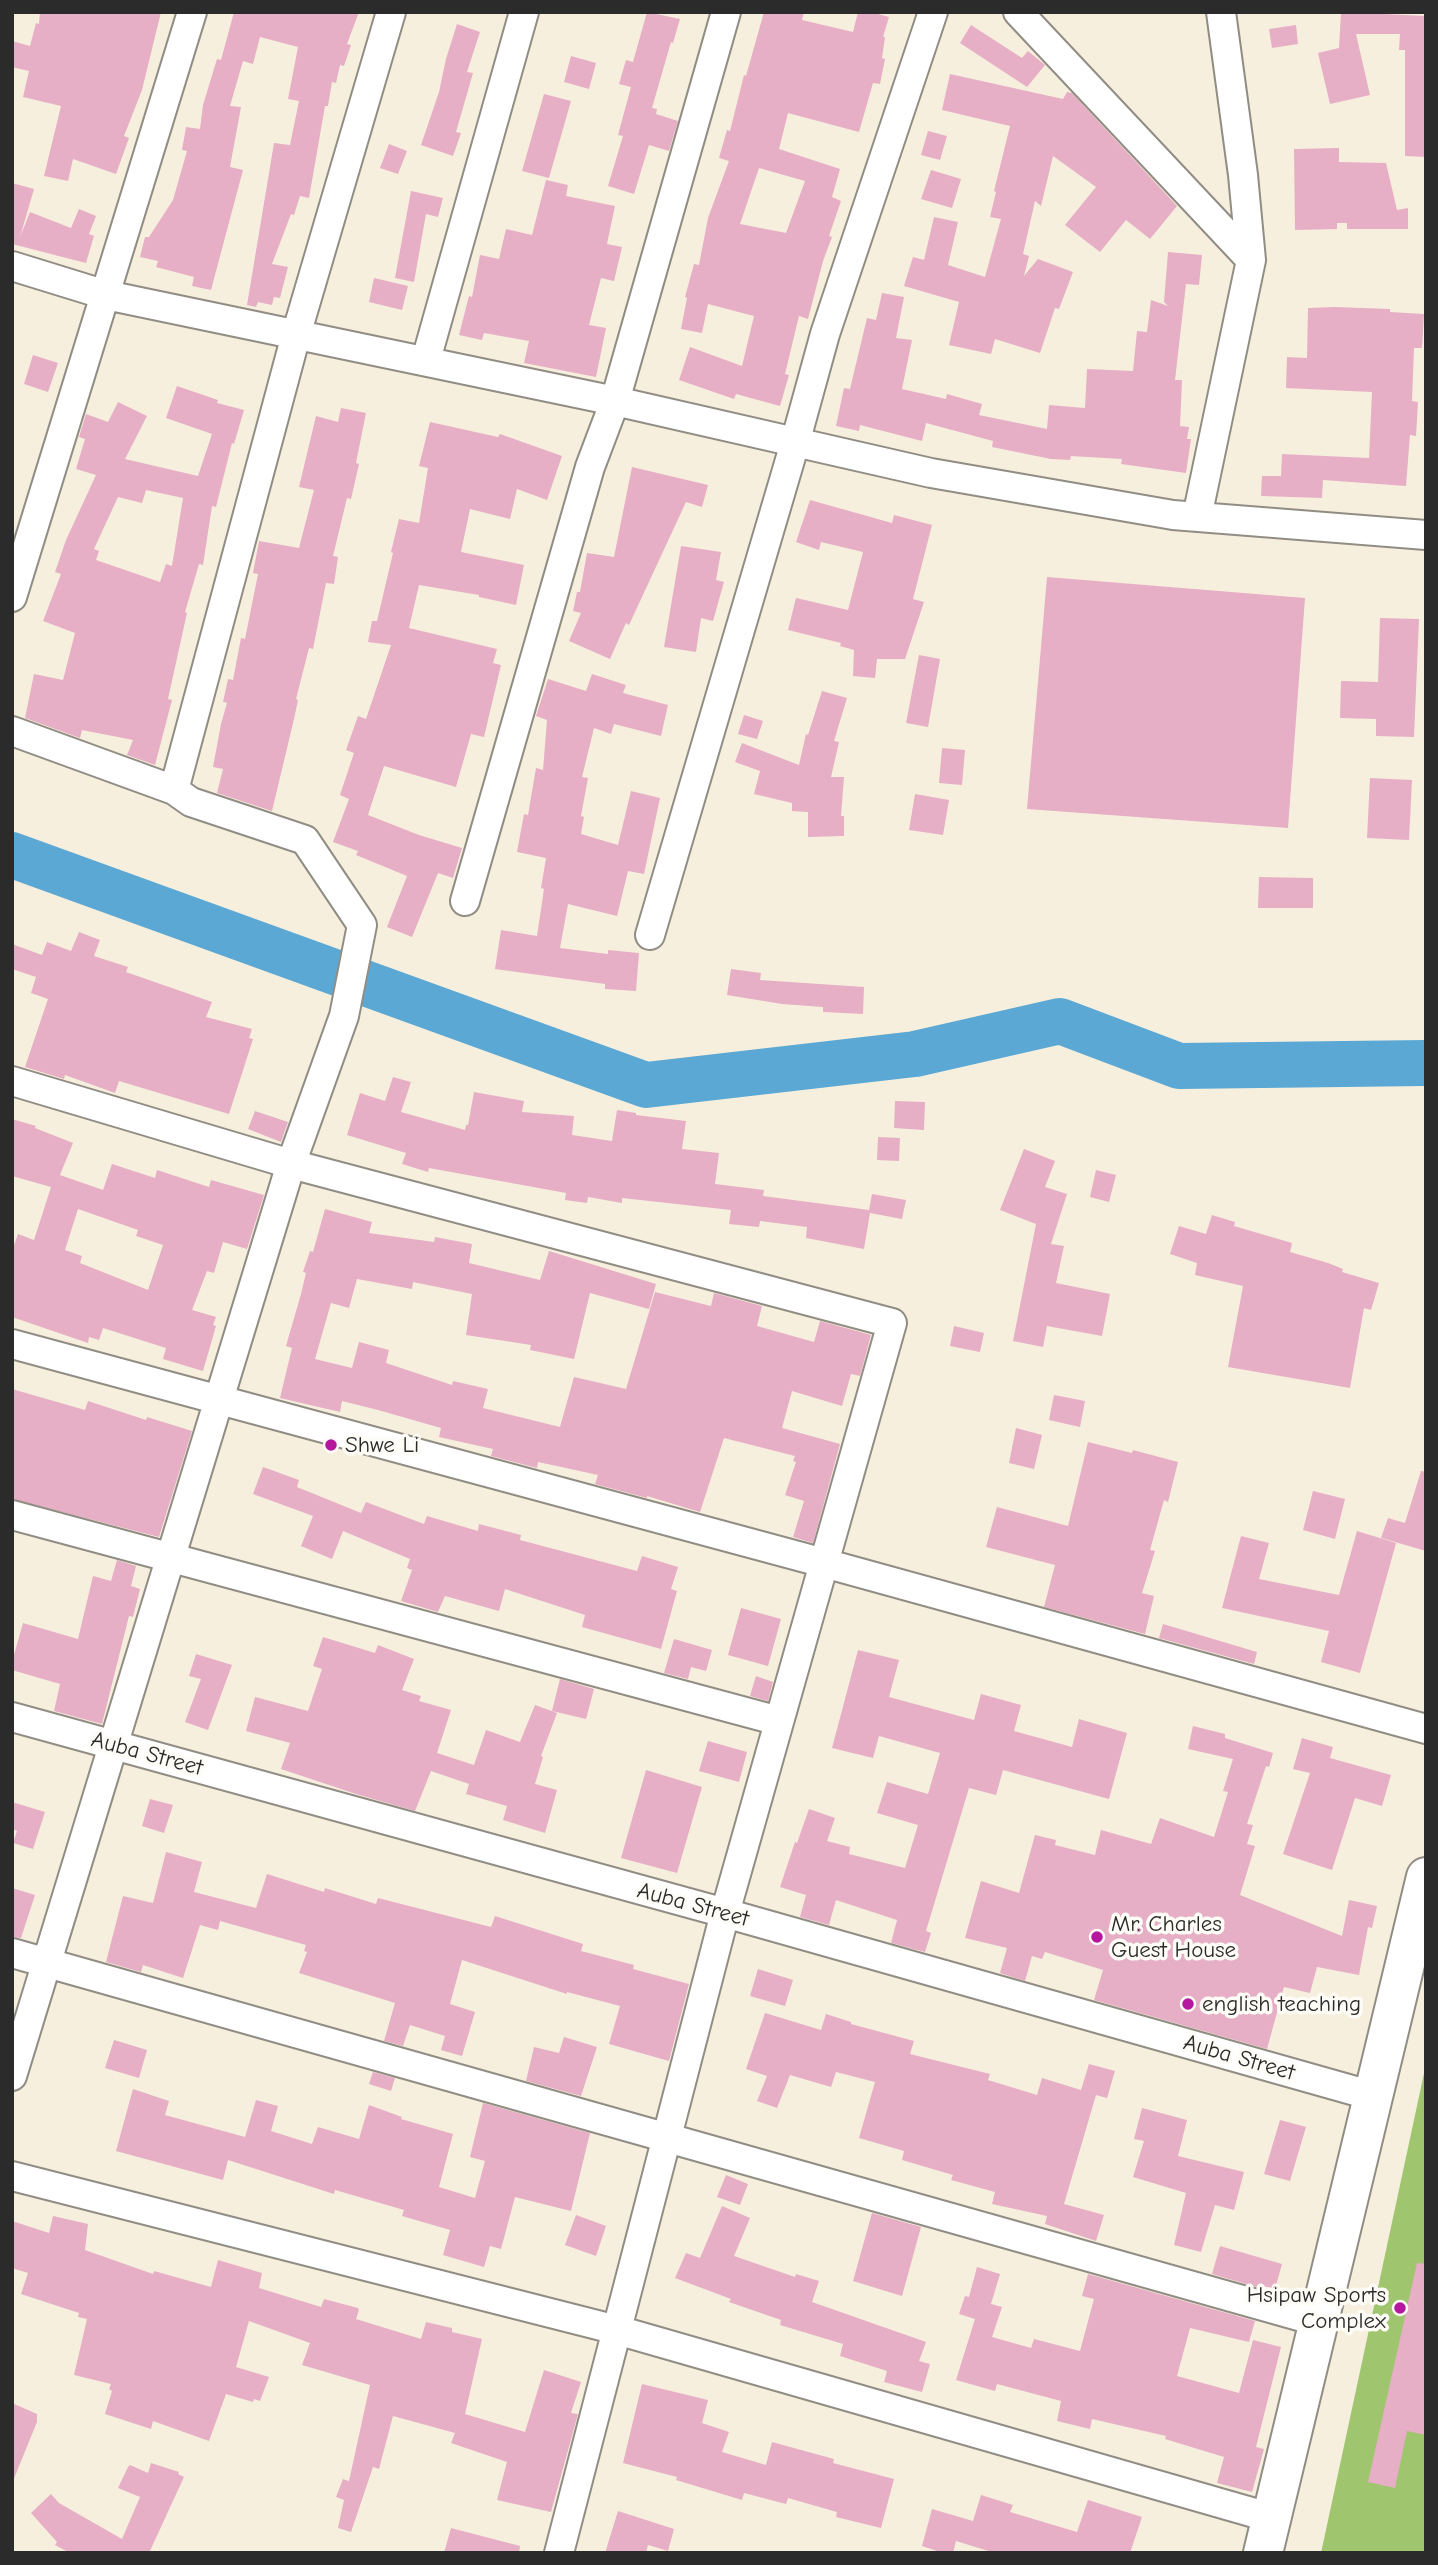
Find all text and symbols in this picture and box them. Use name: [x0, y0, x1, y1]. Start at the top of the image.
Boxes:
place label: Shwe Li: [345, 1431, 419, 1459]
marker: Shwe Li: [323, 1437, 339, 1453]
street label: Auba Street: [88, 1726, 206, 1782]
street label: Auba Street: [634, 1877, 752, 1933]
place label: Mr. Charles Guest House: [1111, 1910, 1236, 1964]
marker: Mr. Charles Guest House: [1089, 1929, 1105, 1945]
place label: english teaching: [1202, 1990, 1361, 2018]
marker: english teaching: [1180, 1996, 1196, 2012]
street label: Auba Street: [1180, 2029, 1298, 2087]
place label: Hsipaw Sports Complex: [1247, 2281, 1386, 2335]
marker: Hsipaw Sports Complex: [1392, 2300, 1408, 2316]

